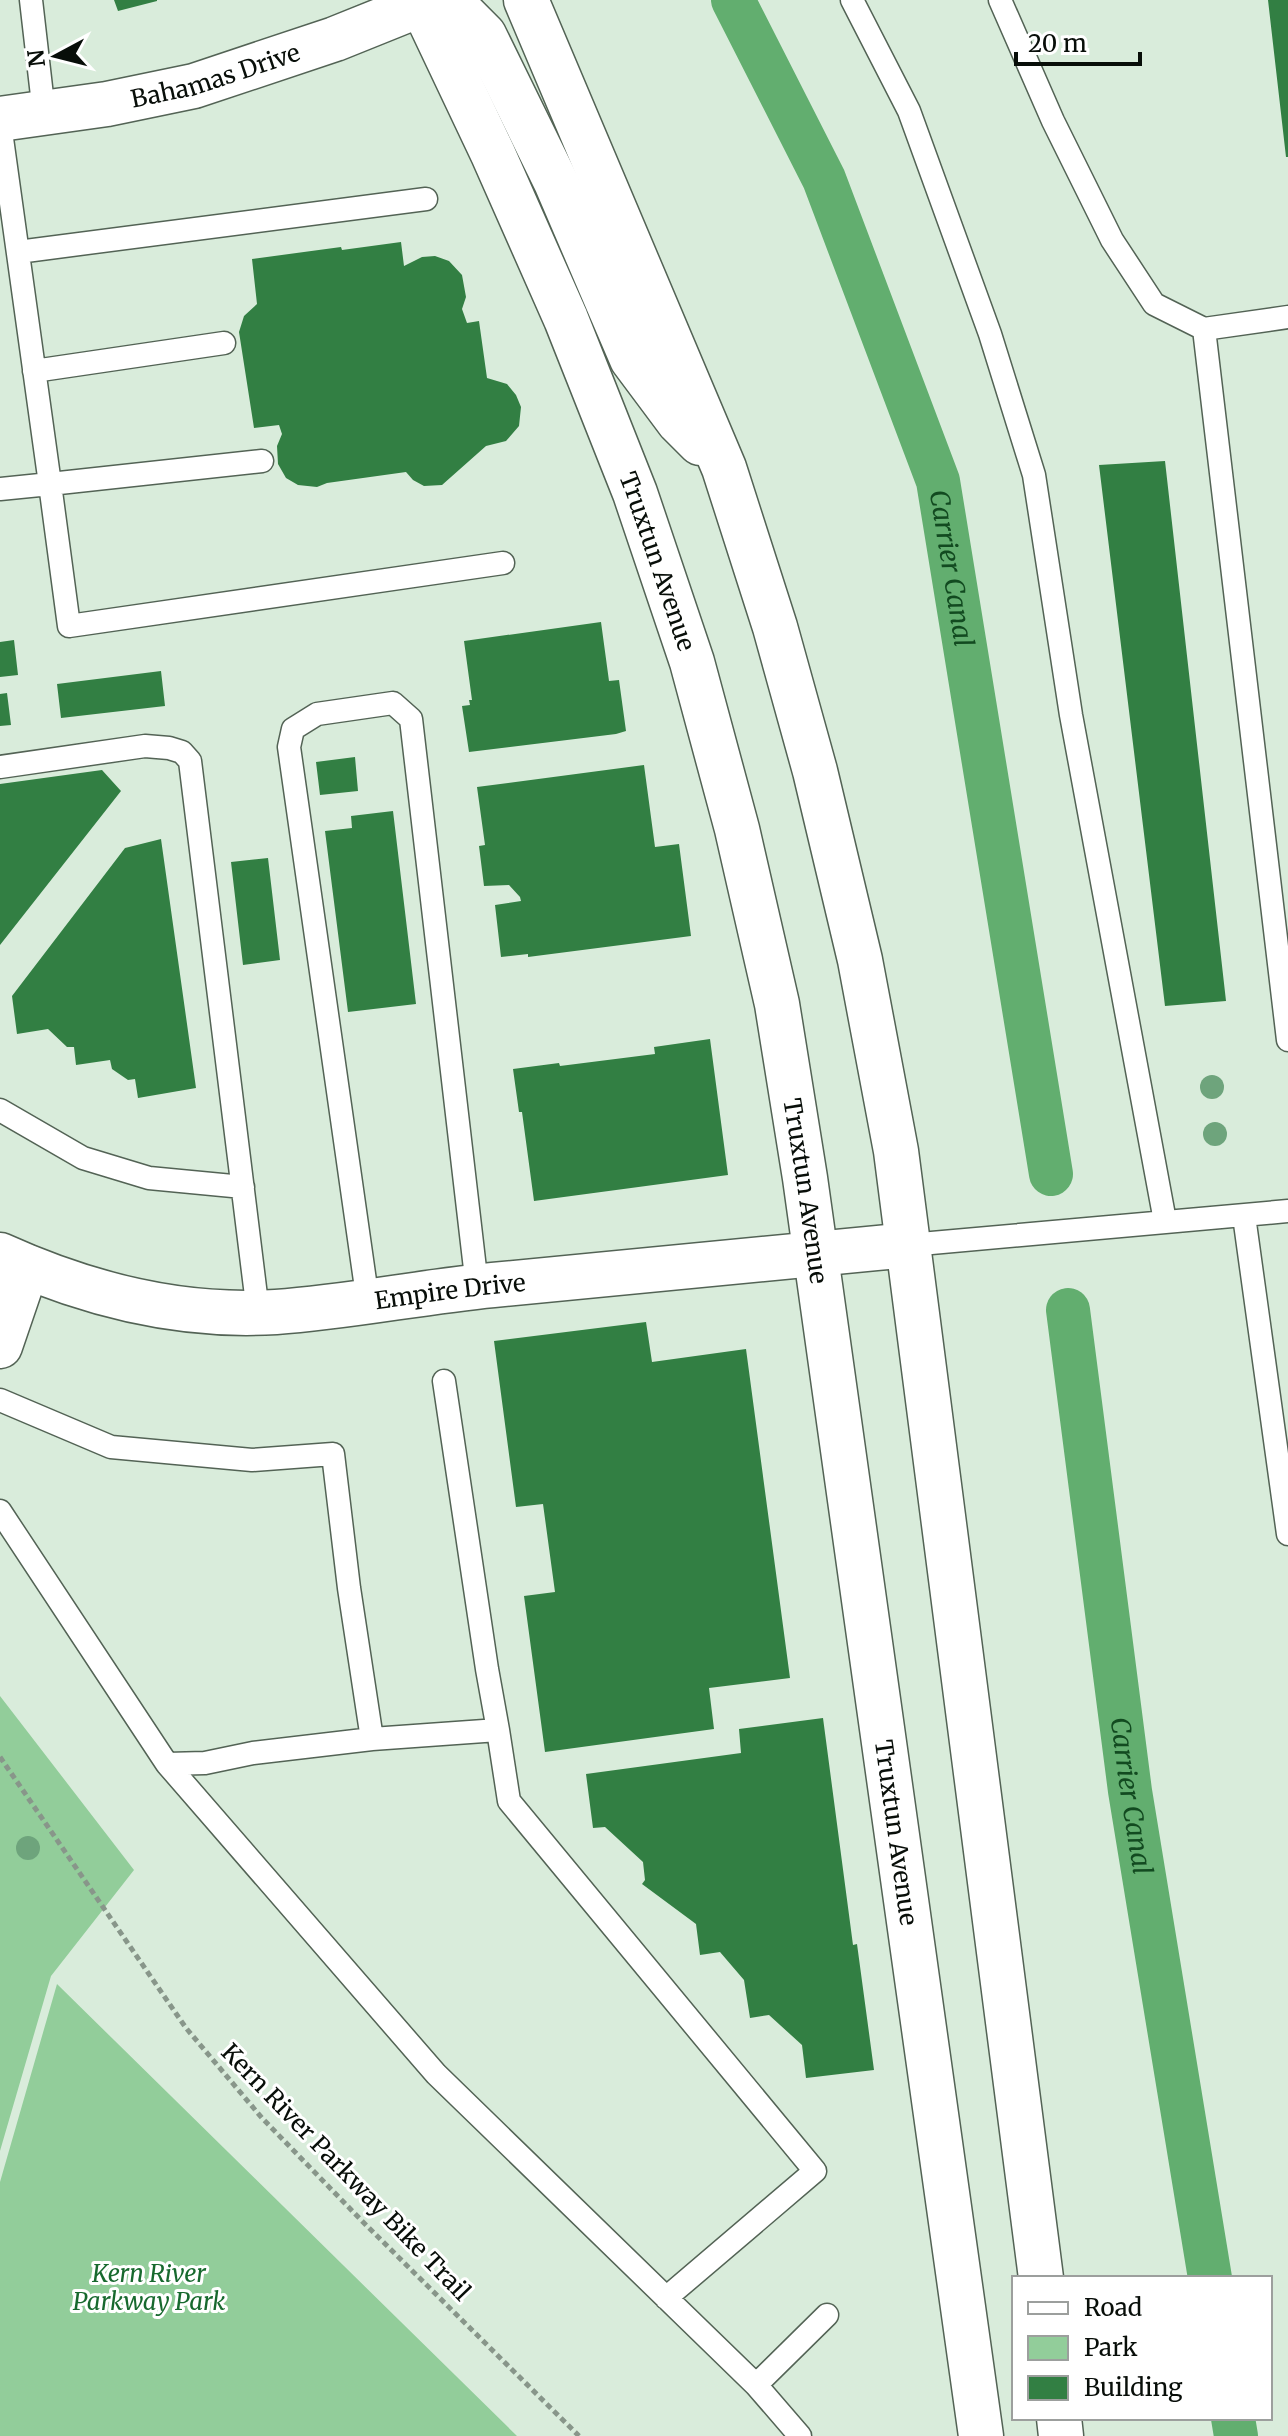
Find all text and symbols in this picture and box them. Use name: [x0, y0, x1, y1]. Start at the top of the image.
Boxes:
north arrow: [16, 16, 96, 96]
scale bar: [1016, 16, 1140, 66]
text: 20 m: [1028, 28, 1087, 59]
street label: Bahamas Drive: [128, 36, 304, 114]
text: N: [21, 47, 51, 69]
street label: Truxtun Avenue: [613, 467, 703, 655]
water label: Carrier Canal: [923, 487, 981, 649]
street label: Truxtun Avenue: [777, 1096, 835, 1286]
street label: Empire Drive: [373, 1267, 527, 1316]
water label: Carrier Canal: [1104, 1715, 1160, 1877]
street label: Truxtun Avenue: [868, 1738, 925, 1927]
street label: Kern River Parkway Bike Trail: [215, 2037, 477, 2307]
park label: Kern River Parkway Park: [73, 2258, 225, 2317]
legend: [1012, 2276, 1272, 2420]
text: Road: [1084, 2292, 1142, 2323]
text: Park: [1084, 2332, 1138, 2363]
text: Building: [1084, 2372, 1183, 2403]

